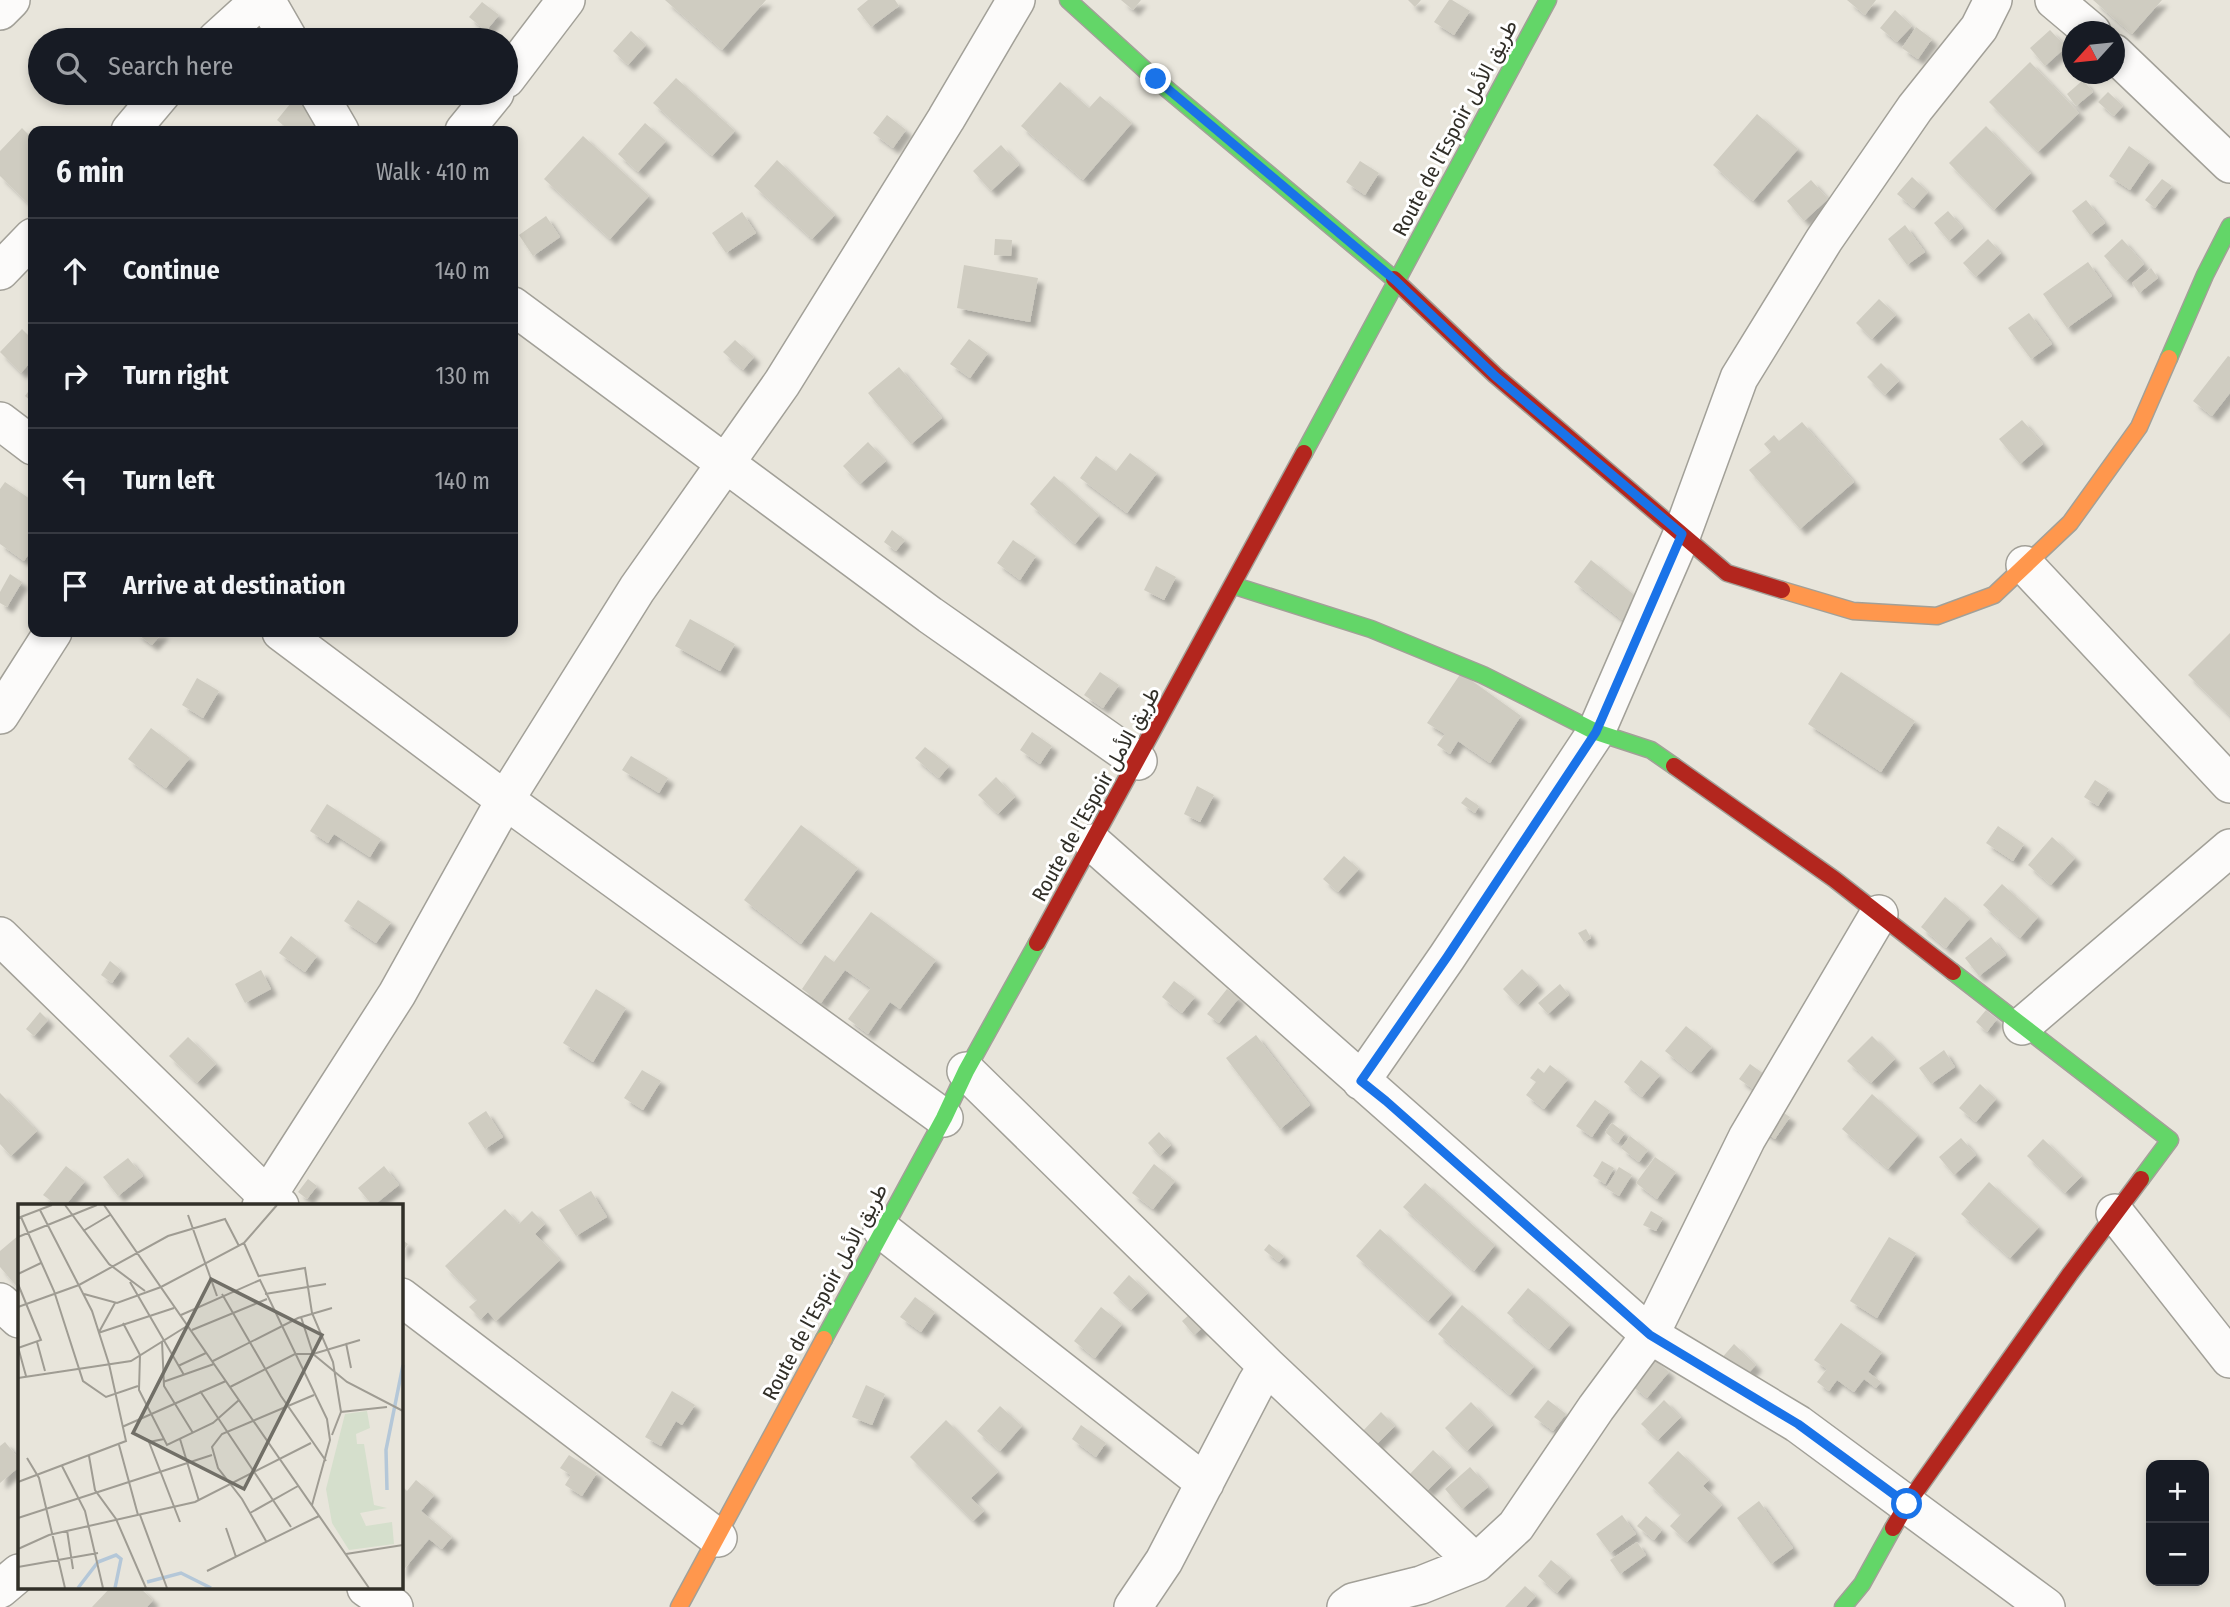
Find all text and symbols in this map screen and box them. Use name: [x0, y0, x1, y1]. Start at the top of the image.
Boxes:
street label: Route de l’Espoir طريق الأمل: [1387, 15, 1523, 241]
north arrow: [2062, 21, 2125, 84]
search box: [28, 28, 518, 105]
icon: search: [52, 48, 90, 86]
text: Search here: [108, 51, 233, 82]
route end: [1140, 63, 1171, 94]
text: 6 min: [56, 154, 124, 190]
text: Walk · 410 m: [376, 158, 490, 186]
icon: ahead: [56, 252, 94, 290]
text: Continue: [123, 255, 220, 286]
text: 140 m: [435, 257, 490, 285]
icon: right: [56, 357, 94, 395]
text: Turn right: [123, 360, 229, 391]
text: 130 m: [436, 362, 490, 390]
icon: left: [56, 462, 94, 500]
text: Turn left: [123, 465, 215, 496]
text: 140 m: [435, 467, 490, 495]
icon: arrive: [56, 567, 94, 605]
text: Arrive at destination: [123, 570, 346, 601]
street label: Route de l’Espoir طريق الأمل: [1026, 682, 1166, 906]
street label: Route de l’Espoir طريق الأمل: [757, 1179, 893, 1405]
inset map: [18, 1204, 402, 1590]
map controls: [2146, 1460, 2209, 1586]
button: +: [2146, 1460, 2209, 1523]
route start: [1891, 1488, 1922, 1519]
button: −: [2146, 1523, 2209, 1586]

